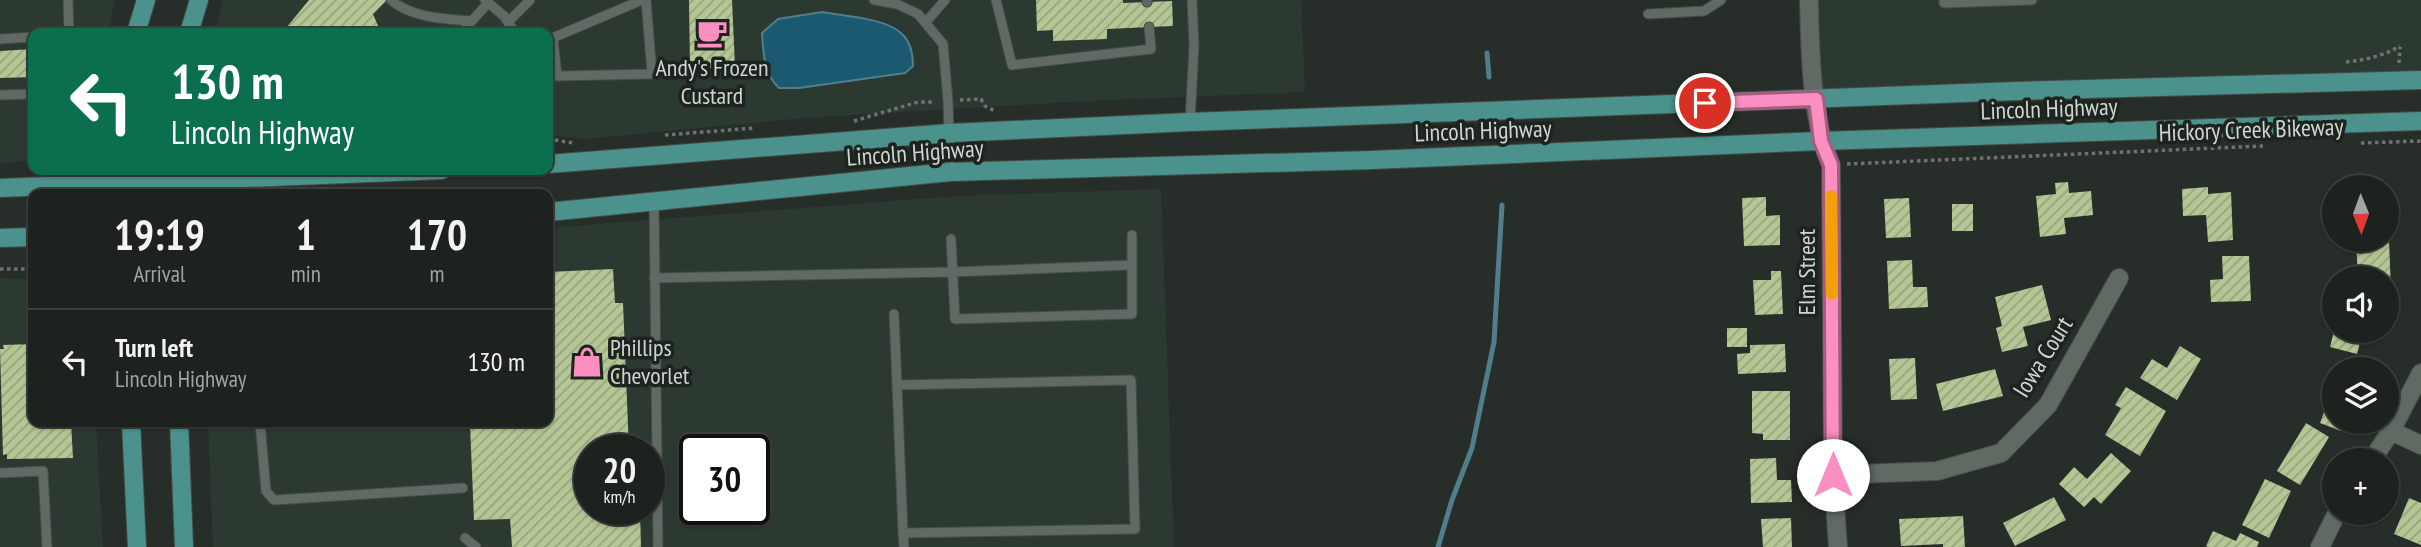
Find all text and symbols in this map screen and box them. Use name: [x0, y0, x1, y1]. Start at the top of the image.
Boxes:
cafe icon: Andy's Frozen Custard: [695, 16, 729, 50]
text: 130 m: [171, 49, 284, 113]
place label: Andy's Frozen Custard: [656, 52, 768, 111]
icon: left: [56, 56, 147, 147]
pin: [1675, 73, 1735, 133]
icon: arrive: [1686, 84, 1724, 122]
street label: Lincoln Highway: [1980, 91, 2118, 126]
text: Lincoln Highway: [171, 111, 354, 153]
street label: Hickory Creek Bikeway: [2158, 111, 2344, 148]
street label: Lincoln Highway: [1414, 113, 1552, 148]
street label: Lincoln Highway: [845, 132, 984, 173]
north arrow: [2322, 175, 2399, 252]
map controls: [2322, 175, 2399, 525]
text: 19:19: [114, 207, 205, 262]
text: 1: [296, 207, 316, 262]
text: 170: [407, 207, 467, 262]
street label: Elm Street: [1791, 228, 1822, 315]
text: Arrival: [133, 259, 185, 288]
text: min: [291, 259, 321, 288]
text: m: [429, 259, 444, 288]
button: sound: [2322, 266, 2399, 343]
street label: Iowa Court: [2006, 310, 2080, 403]
text: Turn left: [115, 331, 193, 364]
place label: Phillips Chevorlet: [610, 332, 690, 391]
icon: left: [56, 343, 94, 381]
text: 130 m: [467, 345, 525, 378]
shop icon: Phillips Chevorlet: [570, 345, 604, 379]
button: layers: [2322, 357, 2399, 434]
text: Lincoln Highway: [115, 364, 247, 393]
speed limit sign: 30: [679, 434, 770, 525]
position arrow: [1796, 438, 1870, 512]
text: 20: [603, 447, 636, 493]
button: +: [2322, 448, 2399, 525]
text: km/h: [604, 485, 635, 508]

